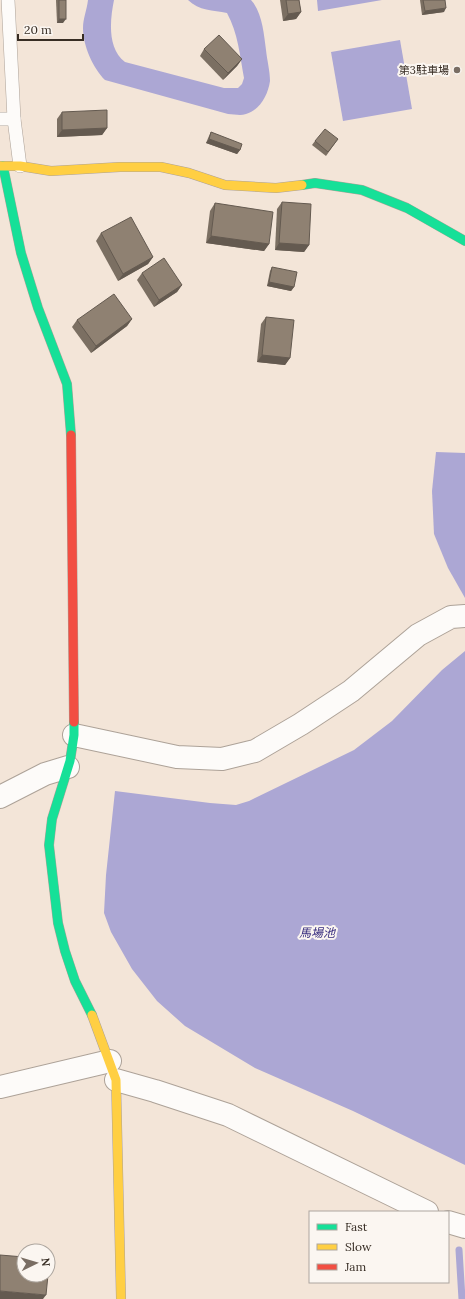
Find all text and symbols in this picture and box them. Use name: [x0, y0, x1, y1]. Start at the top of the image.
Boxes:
scale bar: [18, 16, 83, 42]
text: 20 m: [24, 22, 52, 37]
place label: 第3駐車場: [399, 63, 449, 77]
marker: 第3駐車場: [452, 65, 462, 75]
water label: 馬場池: [299, 925, 336, 940]
legend: [309, 1211, 449, 1283]
text: Fast: [345, 1219, 368, 1234]
text: Slow: [345, 1239, 372, 1254]
north arrow: [16, 1243, 56, 1283]
text: N: [39, 1257, 53, 1267]
text: Jam: [344, 1259, 366, 1274]

